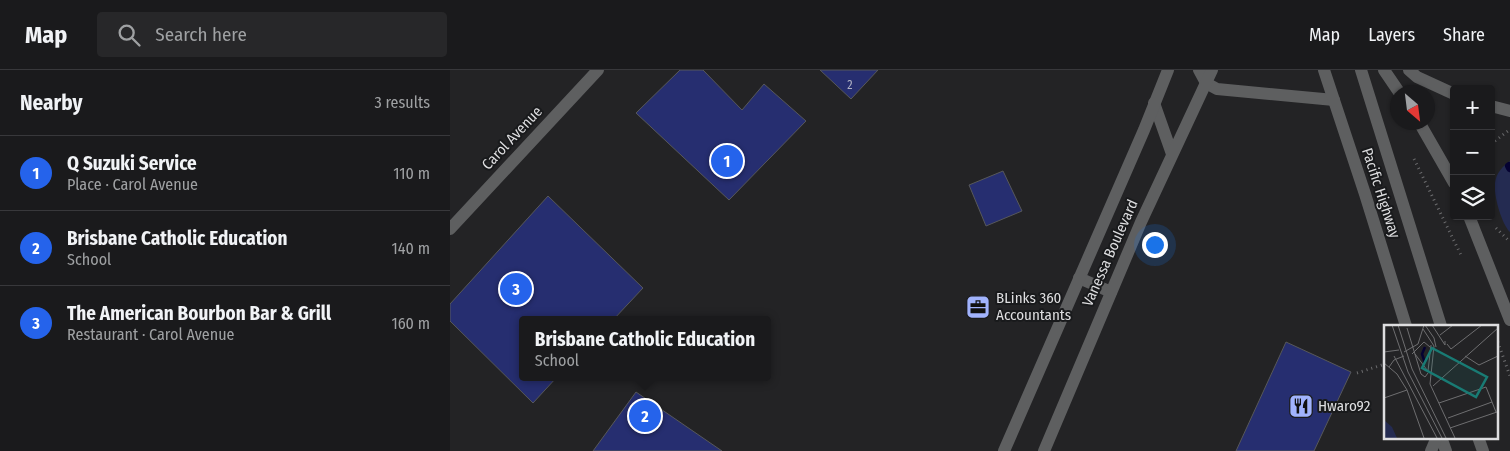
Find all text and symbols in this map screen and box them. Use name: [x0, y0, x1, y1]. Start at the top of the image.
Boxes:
search box: [97, 12, 447, 57]
text: Map: [25, 21, 67, 49]
icon: search: [115, 21, 143, 49]
text: Search here: [155, 23, 247, 46]
text: Map: [1309, 24, 1340, 46]
text: Layers: [1368, 24, 1415, 46]
text: Share: [1443, 24, 1485, 46]
house number: 2: [847, 78, 853, 92]
north arrow: [1390, 85, 1435, 130]
map controls: [1450, 85, 1495, 220]
button: +: [1450, 85, 1495, 130]
text: Nearby: [20, 90, 82, 116]
text: 3 results: [374, 93, 430, 112]
street label: Carol Avenue: [478, 103, 546, 173]
button: −: [1450, 130, 1495, 175]
pin: 1: [711, 142, 743, 180]
street label: Pacific Highway: [1358, 146, 1404, 241]
text: Q Suzuki Service: [67, 152, 197, 175]
text: 1: [33, 164, 39, 183]
text: 110 m: [393, 164, 430, 183]
text: Place · Carol Avenue: [67, 175, 198, 194]
button: layers: [1450, 175, 1495, 220]
street label: Vanessa Boulevard: [1078, 197, 1142, 309]
text: Brisbane Catholic Education: [67, 227, 287, 250]
your location: [1142, 232, 1168, 258]
text: 2: [32, 239, 40, 258]
text: 140 m: [392, 239, 430, 258]
text: School: [67, 250, 111, 269]
pin: 3: [500, 270, 532, 308]
place label: BLinks 360 Accountants: [996, 289, 1071, 324]
office icon: BLinks 360 Accountants: [965, 294, 991, 320]
text: The American Bourbon Bar & Grill: [67, 302, 331, 325]
text: 3: [32, 314, 40, 333]
text: 160 m: [391, 314, 430, 333]
popup: [519, 316, 771, 381]
text: Restaurant · Carol Avenue: [67, 325, 234, 344]
inset map: [1384, 325, 1498, 438]
text: Brisbane Catholic Education: [535, 328, 755, 351]
text: School: [535, 351, 579, 370]
restaurant icon: Hwaro92: [1288, 393, 1314, 419]
pin: 2: [629, 397, 661, 435]
place label: Hwaro92: [1318, 397, 1371, 415]

